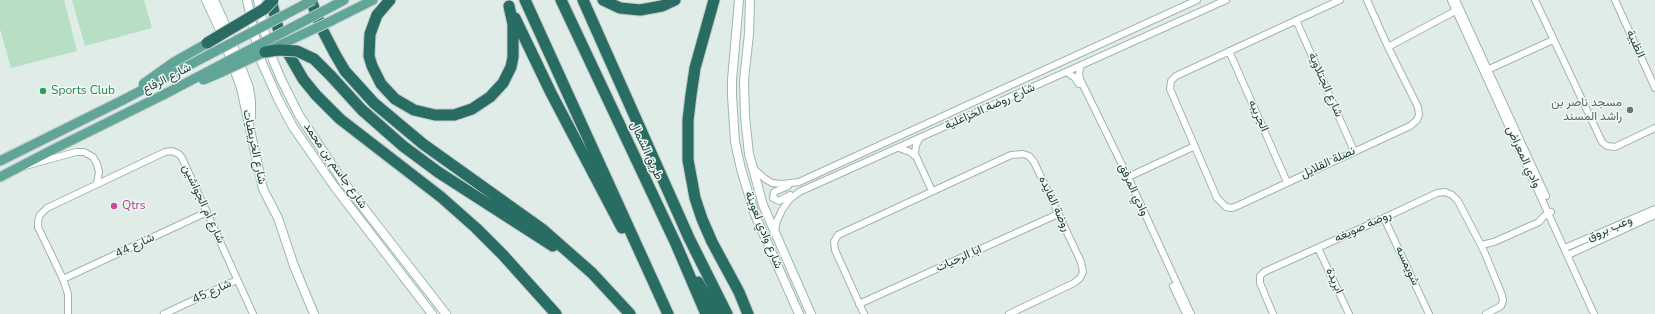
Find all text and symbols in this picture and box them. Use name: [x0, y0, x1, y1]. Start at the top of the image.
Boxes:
street label: الظبية: [1623, 28, 1647, 60]
street label: شارع الجتلاوية: [1304, 51, 1346, 119]
street label: شارع الرفاع: [140, 61, 194, 97]
street label: شارع روضة الخزاعلية: [943, 81, 1037, 133]
place label: Sports Club: [51, 84, 115, 98]
marker: Sports Club: [38, 86, 48, 96]
place label: مسجد ناصر بن راشد المسند: [1551, 96, 1622, 124]
street label: الجريبه: [1245, 98, 1271, 134]
marker: مسجد ناصر بن راشد المسند: [1625, 105, 1635, 115]
street label: شارع الخريطيات: [239, 108, 269, 186]
street label: شارع جاسم بن محمد: [300, 120, 370, 212]
street label: طريق الشمال: [626, 120, 666, 182]
street label: وادي المعراض: [1502, 124, 1544, 190]
street label: نصلة القلايل: [1298, 144, 1358, 182]
street label: شارع أم الجواشين: [178, 162, 228, 246]
street label: وادي المرفق: [1115, 162, 1151, 218]
street label: روضة الفايده: [1035, 174, 1073, 234]
street label: شارع وادي لعوينة: [741, 189, 785, 271]
place label: Qtrs: [122, 199, 145, 213]
marker: Qtrs: [109, 201, 119, 211]
street label: روضة صويغه: [1332, 208, 1394, 246]
street label: وعب بروق: [1585, 213, 1635, 245]
street label: شارع 44: [113, 231, 157, 261]
street label: ابا الرحيات: [934, 243, 984, 275]
street label: شويمسه: [1392, 244, 1422, 288]
street label: ابريدة: [1322, 266, 1346, 296]
street label: شارع 45: [190, 277, 234, 307]

